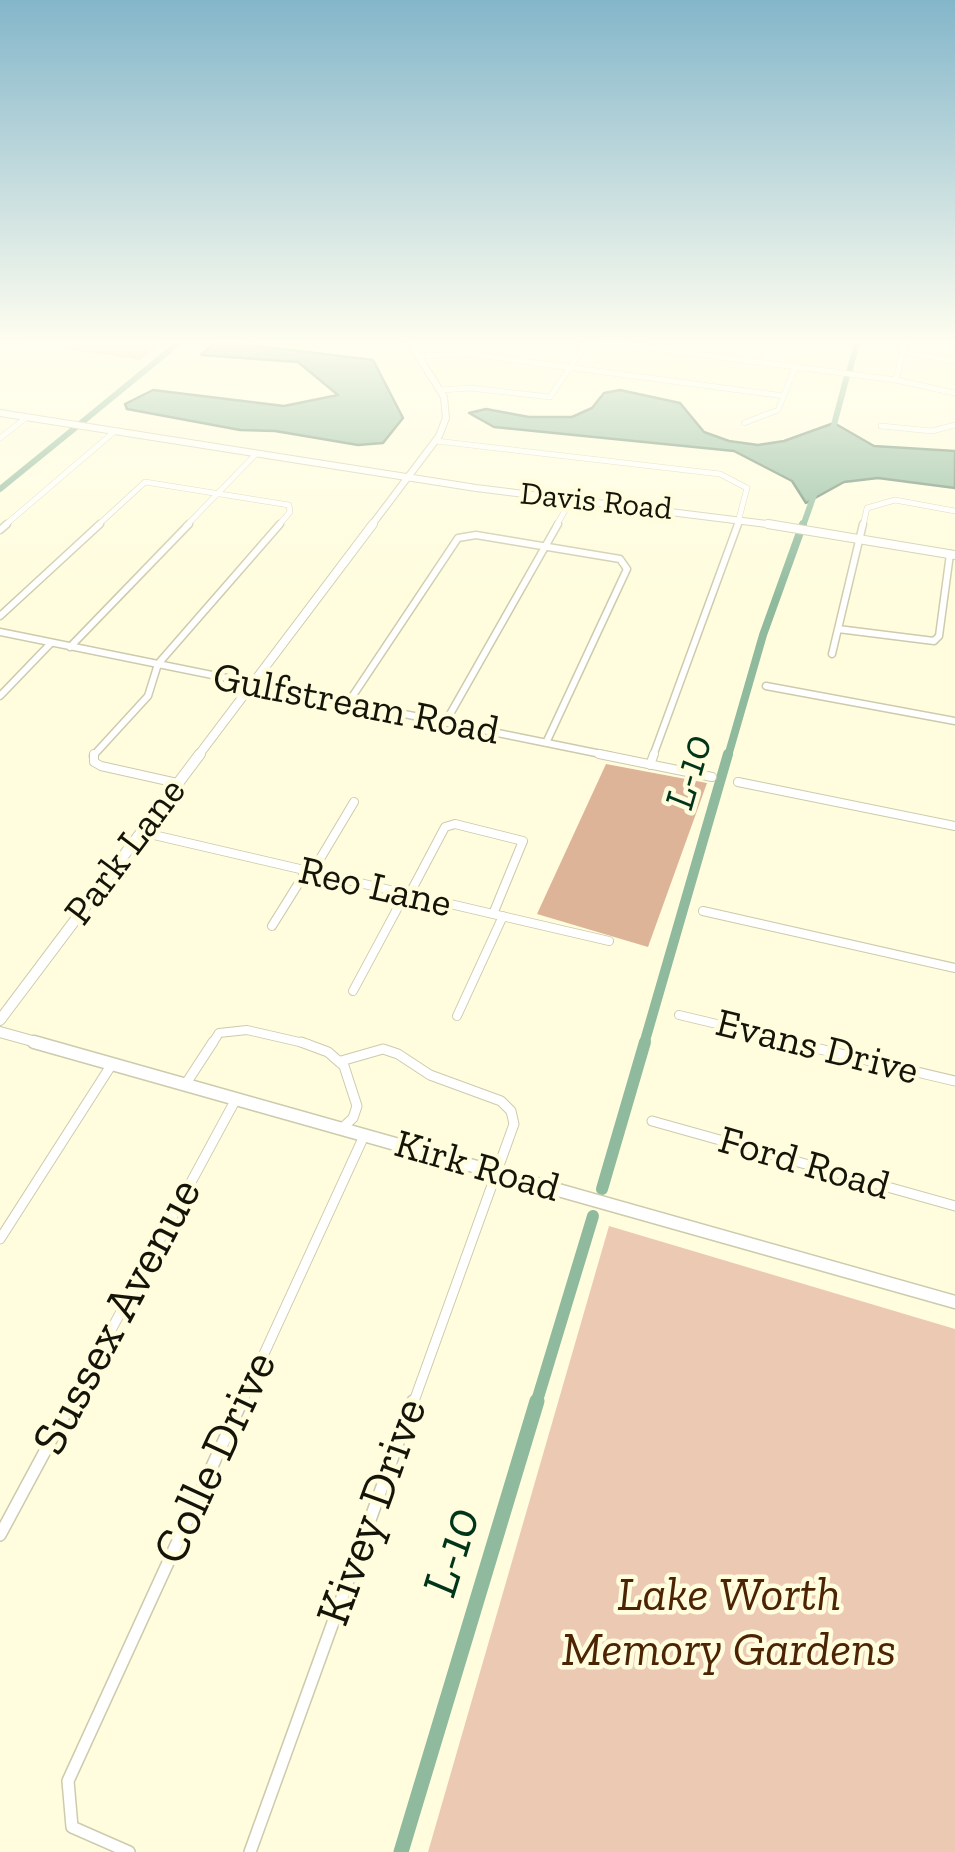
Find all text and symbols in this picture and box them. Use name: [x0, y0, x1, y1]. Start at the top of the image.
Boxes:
street label: Davis Road: [518, 475, 674, 529]
street label: Gulfstream Road: [209, 654, 503, 756]
water label: L-10: [655, 729, 725, 815]
street label: Park Lane: [55, 769, 197, 935]
street label: Reo Lane: [294, 847, 456, 929]
street label: Evans Drive: [711, 1000, 923, 1096]
street label: Ford Road: [713, 1117, 895, 1211]
street label: Kirk Road: [389, 1121, 565, 1213]
street label: Sussex Avenue: [21, 1169, 215, 1465]
street label: Colle Drive: [142, 1343, 290, 1573]
street label: Kivey Drive: [305, 1391, 441, 1633]
water label: L-10: [411, 1500, 495, 1604]
park label: Lake Worth Memory Gardens: [562, 1567, 896, 1680]

